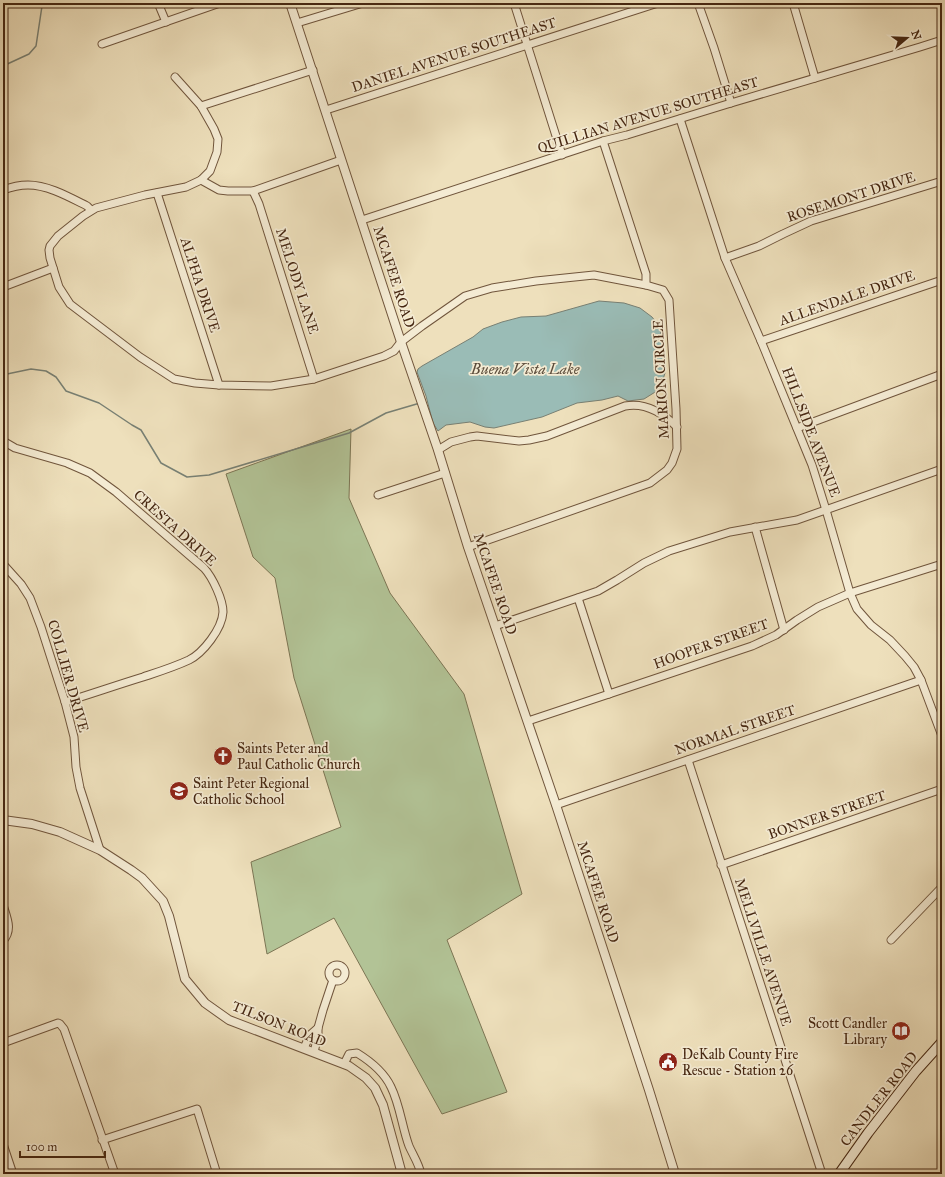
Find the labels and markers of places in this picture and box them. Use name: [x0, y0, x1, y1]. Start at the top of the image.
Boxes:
place label: Saints Peter and Paul Catholic Church: [237, 740, 360, 773]
church icon: Saints Peter and Paul Catholic Church: [212, 745, 234, 767]
place label: Saint Peter Regional Catholic School: [193, 775, 309, 808]
school or university icon: Saint Peter Regional Catholic School: [168, 780, 190, 802]
place label: Scott Candler Library: [808, 1015, 888, 1048]
library icon: Scott Candler Library: [890, 1020, 912, 1042]
place label: DeKalb County Fire Rescue - Station 26: [682, 1046, 799, 1079]
public building icon: DeKalb County Fire Rescue - Station 26: [657, 1051, 679, 1073]

